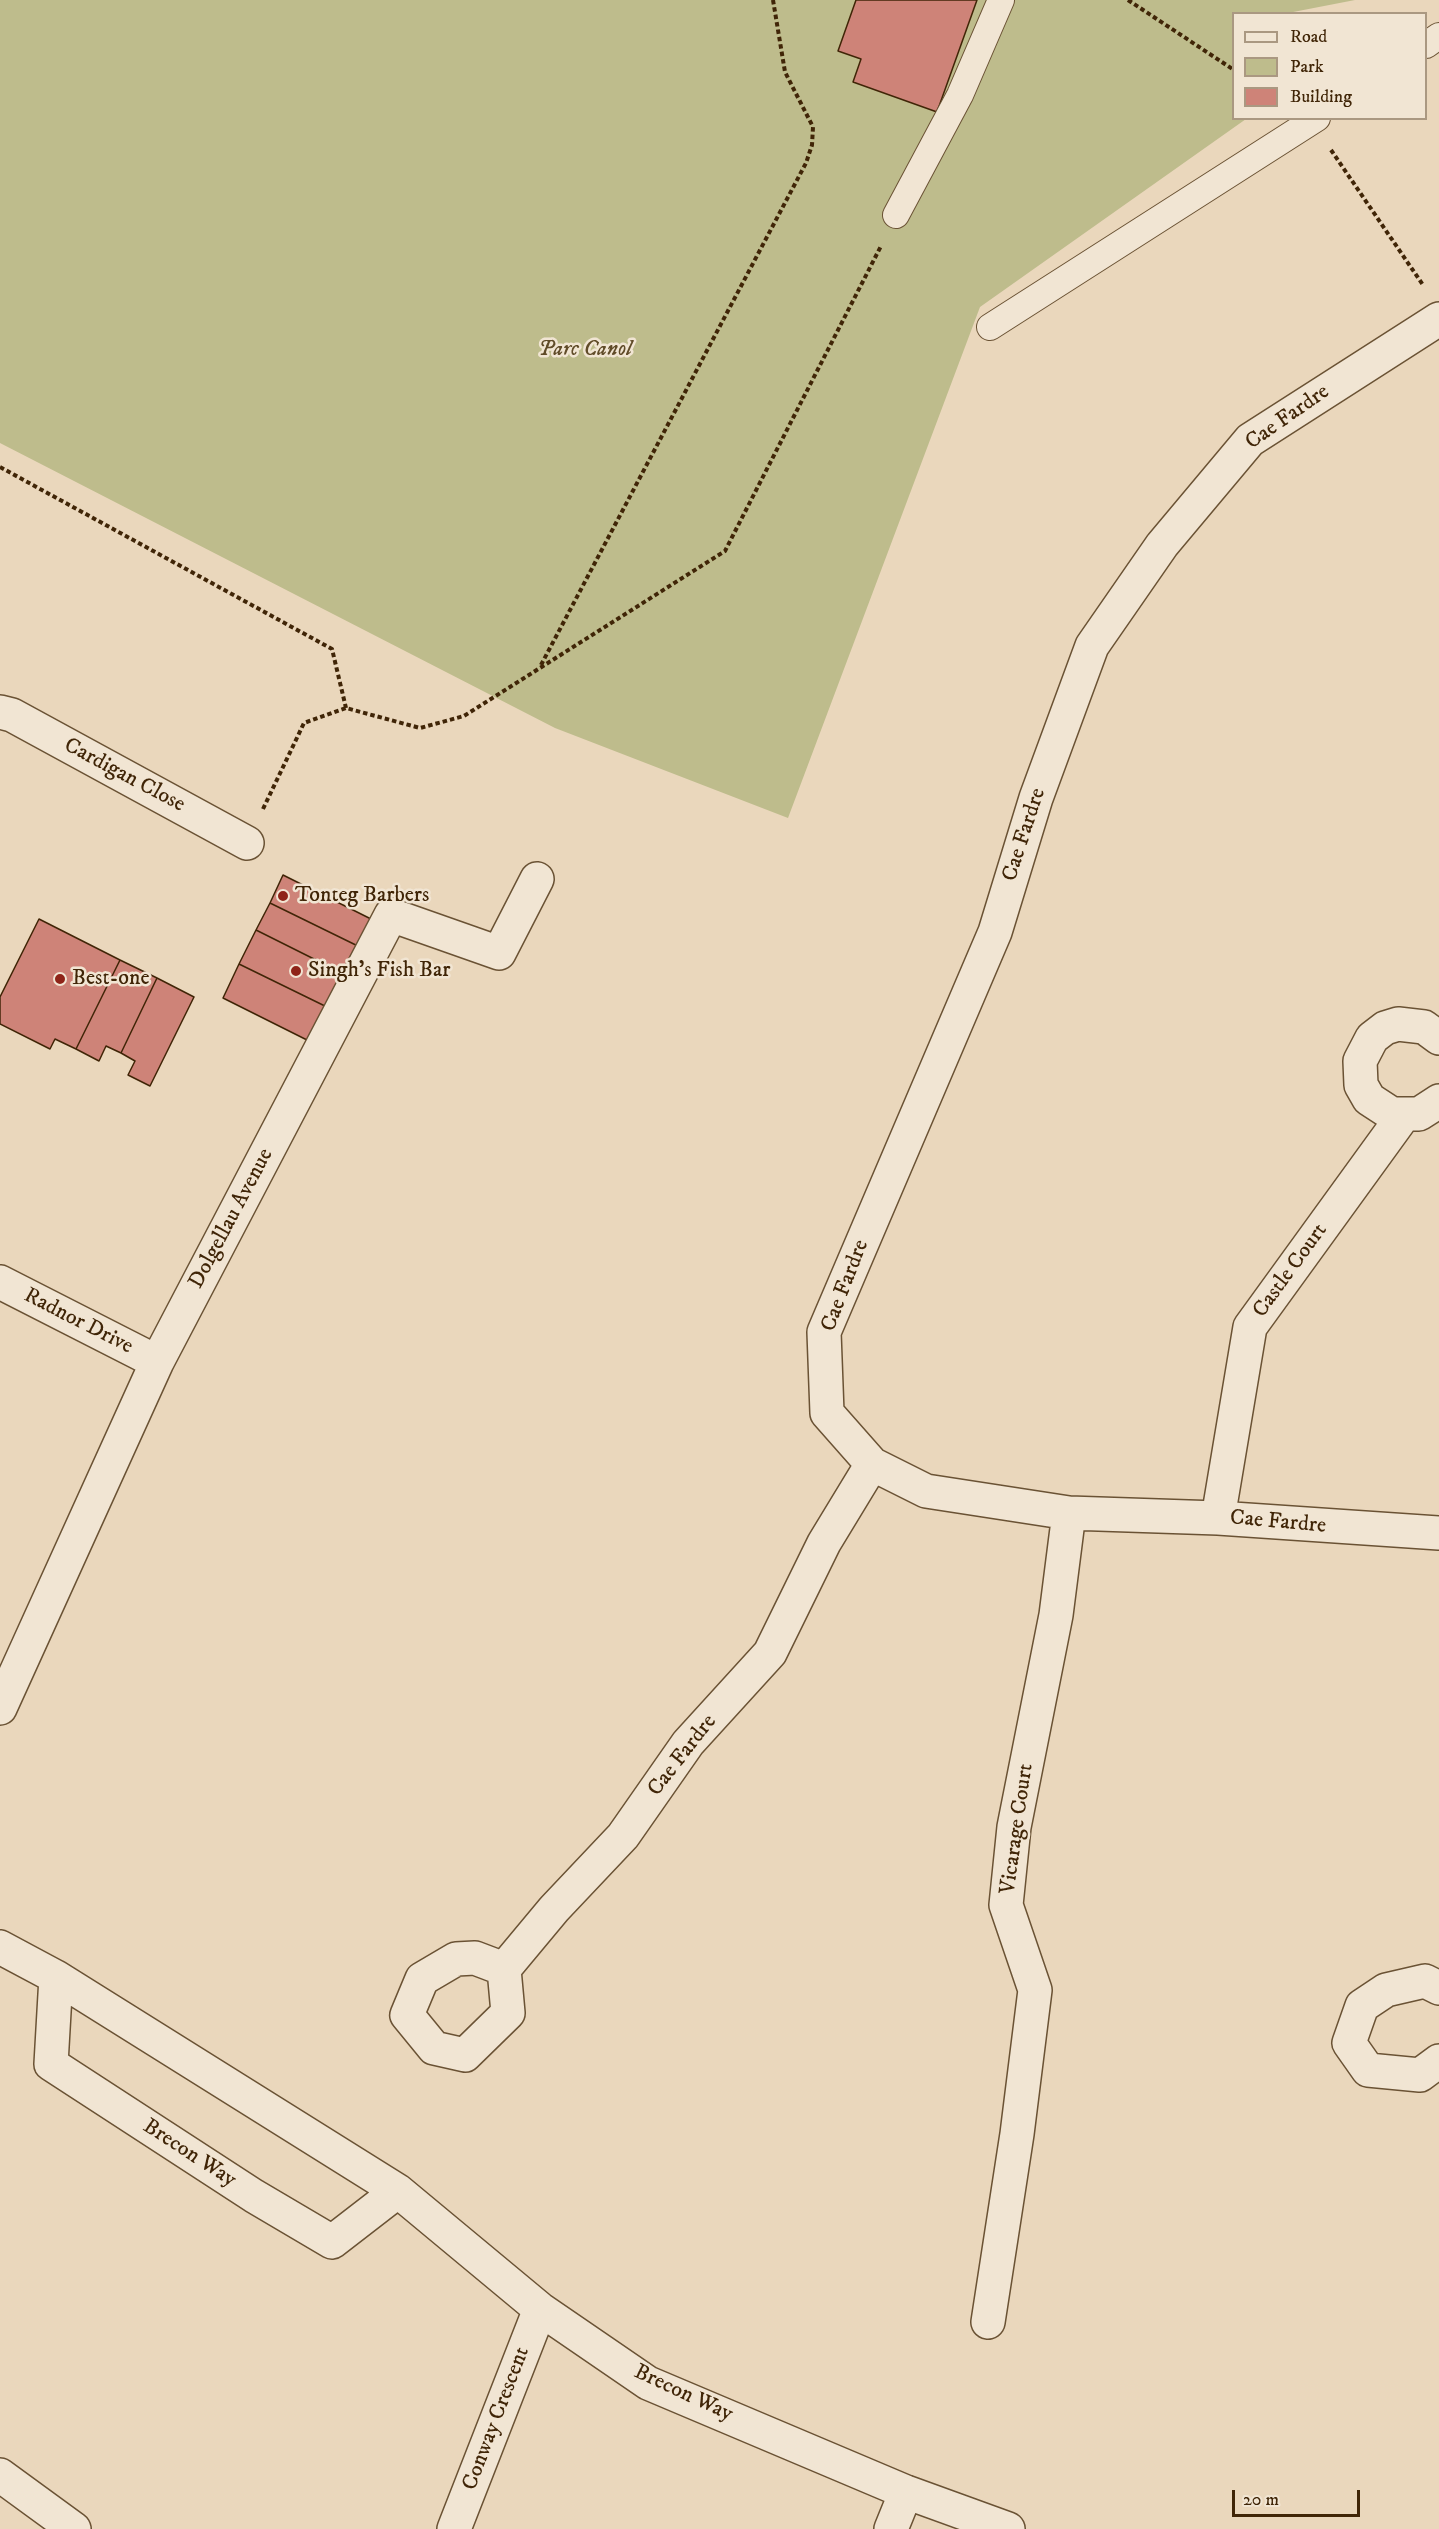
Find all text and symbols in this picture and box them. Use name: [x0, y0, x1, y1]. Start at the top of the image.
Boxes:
legend: [1232, 12, 1427, 120]
text: Road: [1290, 26, 1327, 48]
text: Park: [1290, 56, 1324, 78]
text: Building: [1290, 86, 1352, 108]
park label: Parc Canol: [538, 337, 632, 363]
street label: Cae Fardre: [1241, 380, 1335, 456]
street label: Cardigan Close: [59, 733, 189, 819]
street label: Cae Fardre: [998, 785, 1052, 885]
place label: Tonteg Barbers: [295, 883, 429, 909]
marker: Tonteg Barbers: [276, 889, 290, 903]
place label: Singh's Fish Bar: [308, 958, 450, 984]
marker: Singh's Fish Bar: [289, 964, 303, 978]
place label: Best-one: [72, 966, 150, 992]
marker: Best-one: [53, 972, 67, 986]
street label: Dolgellau Avenue: [184, 1144, 280, 1294]
street label: Castle Court: [1248, 1219, 1334, 1323]
street label: Cae Fardre: [816, 1236, 876, 1336]
street label: Radnor Drive: [19, 1283, 137, 1361]
street label: Cae Fardre: [1229, 1506, 1327, 1540]
street label: Cae Fardre: [643, 1710, 723, 1802]
street label: Vicarage Court: [996, 1762, 1040, 1896]
street label: Brecon Way: [137, 2114, 241, 2194]
street label: Conway Crescent: [458, 2344, 536, 2494]
street label: Brecon Way: [629, 2360, 737, 2428]
scale bar: [1235, 2478, 1362, 2516]
text: 20 m: [1243, 2489, 1279, 2511]

